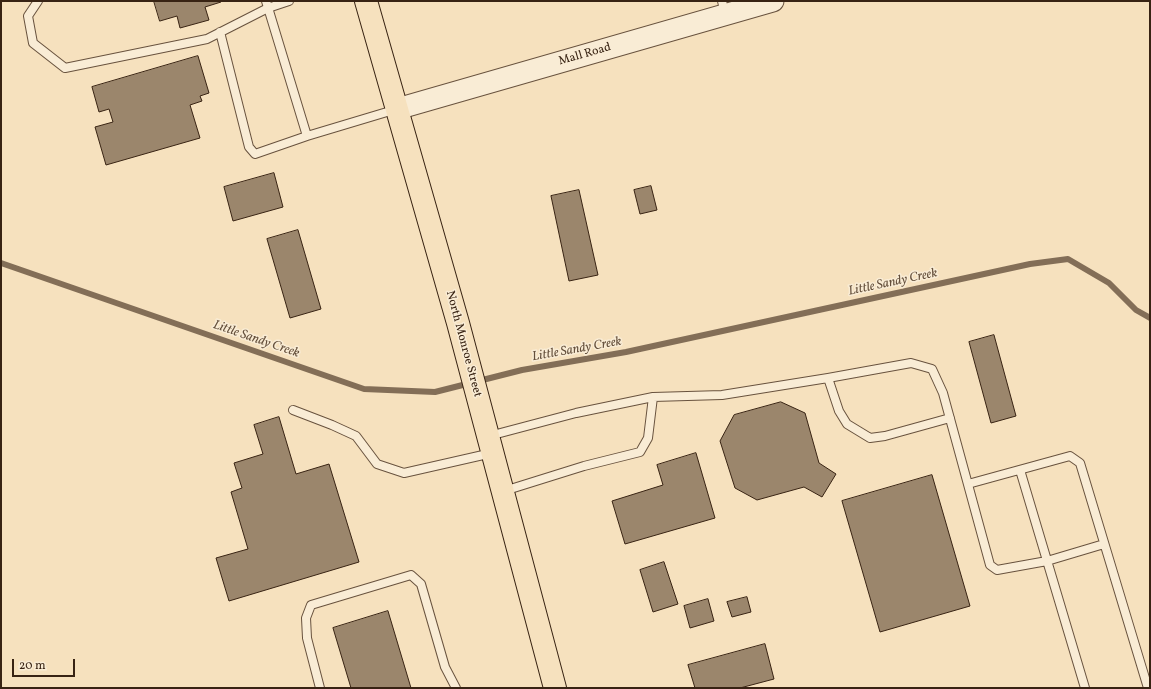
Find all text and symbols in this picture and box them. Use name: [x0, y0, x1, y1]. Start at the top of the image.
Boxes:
street label: Mall Road: [557, 41, 613, 69]
water label: Little Sandy Creek: [847, 266, 939, 300]
street label: North Monroe Street: [442, 289, 484, 399]
water label: Little Sandy Creek: [211, 318, 301, 362]
water label: Little Sandy Creek: [531, 334, 623, 366]
scale bar: [14, 651, 77, 677]
text: 20 m: [19, 658, 46, 674]

